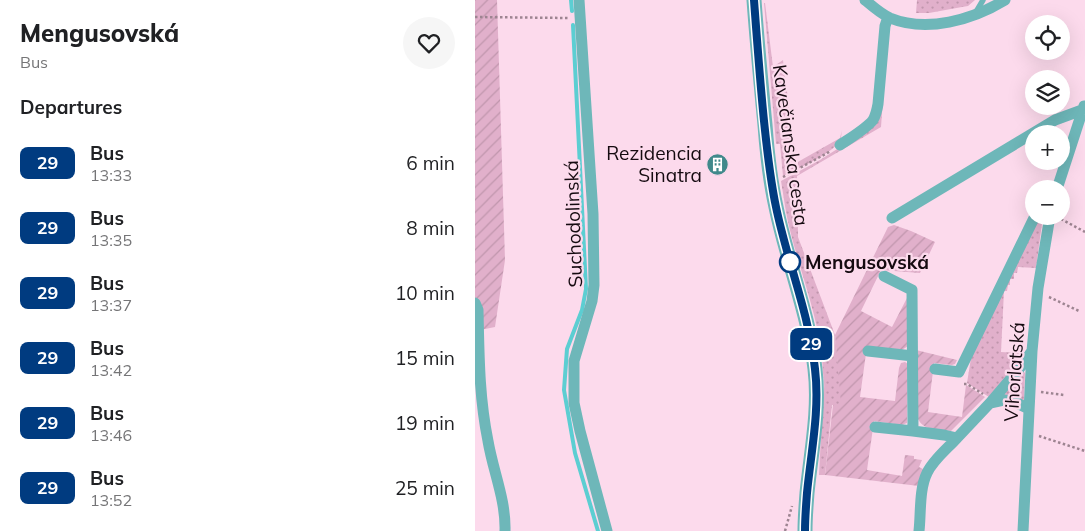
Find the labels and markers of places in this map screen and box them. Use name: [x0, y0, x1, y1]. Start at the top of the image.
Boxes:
place label: Rezidencia Sinatra: [606, 141, 702, 187]
building icon: Rezidencia Sinatra: [706, 152, 730, 176]
place label: Mengusovská: [805, 250, 929, 274]
marker: Mengusovská: [779, 251, 801, 273]

